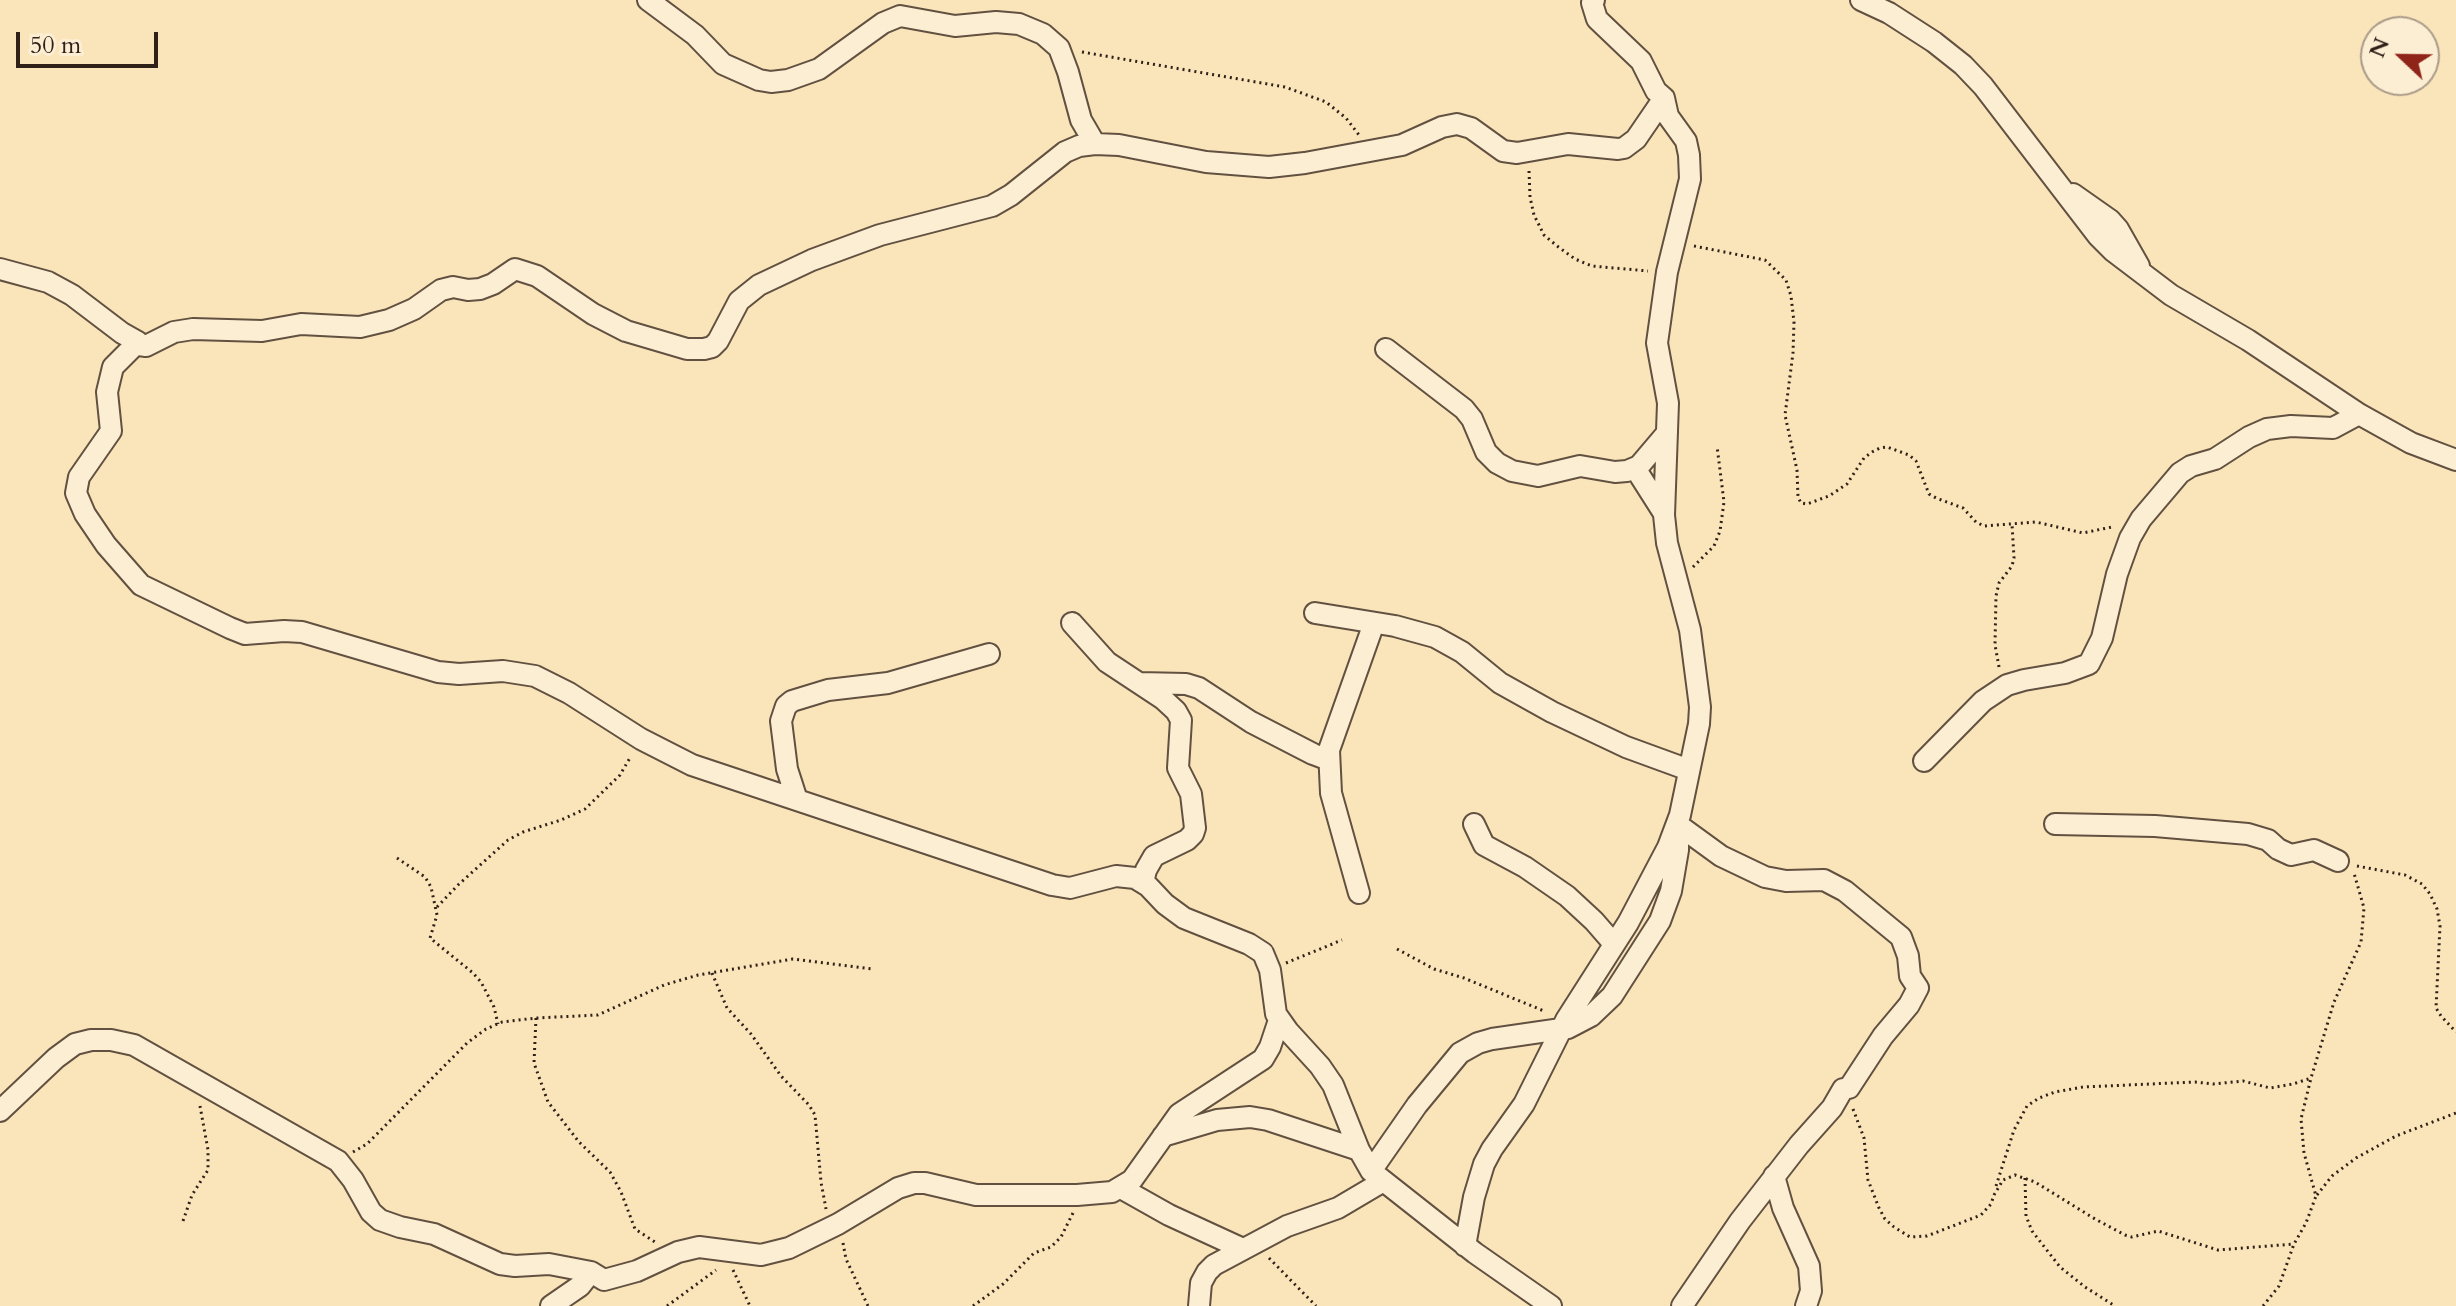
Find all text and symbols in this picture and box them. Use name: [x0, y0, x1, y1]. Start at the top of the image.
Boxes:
scale bar: [20, 16, 162, 66]
north arrow: [2360, 16, 2440, 96]
text: 50 m: [30, 29, 81, 62]
text: N: [2362, 33, 2397, 62]

